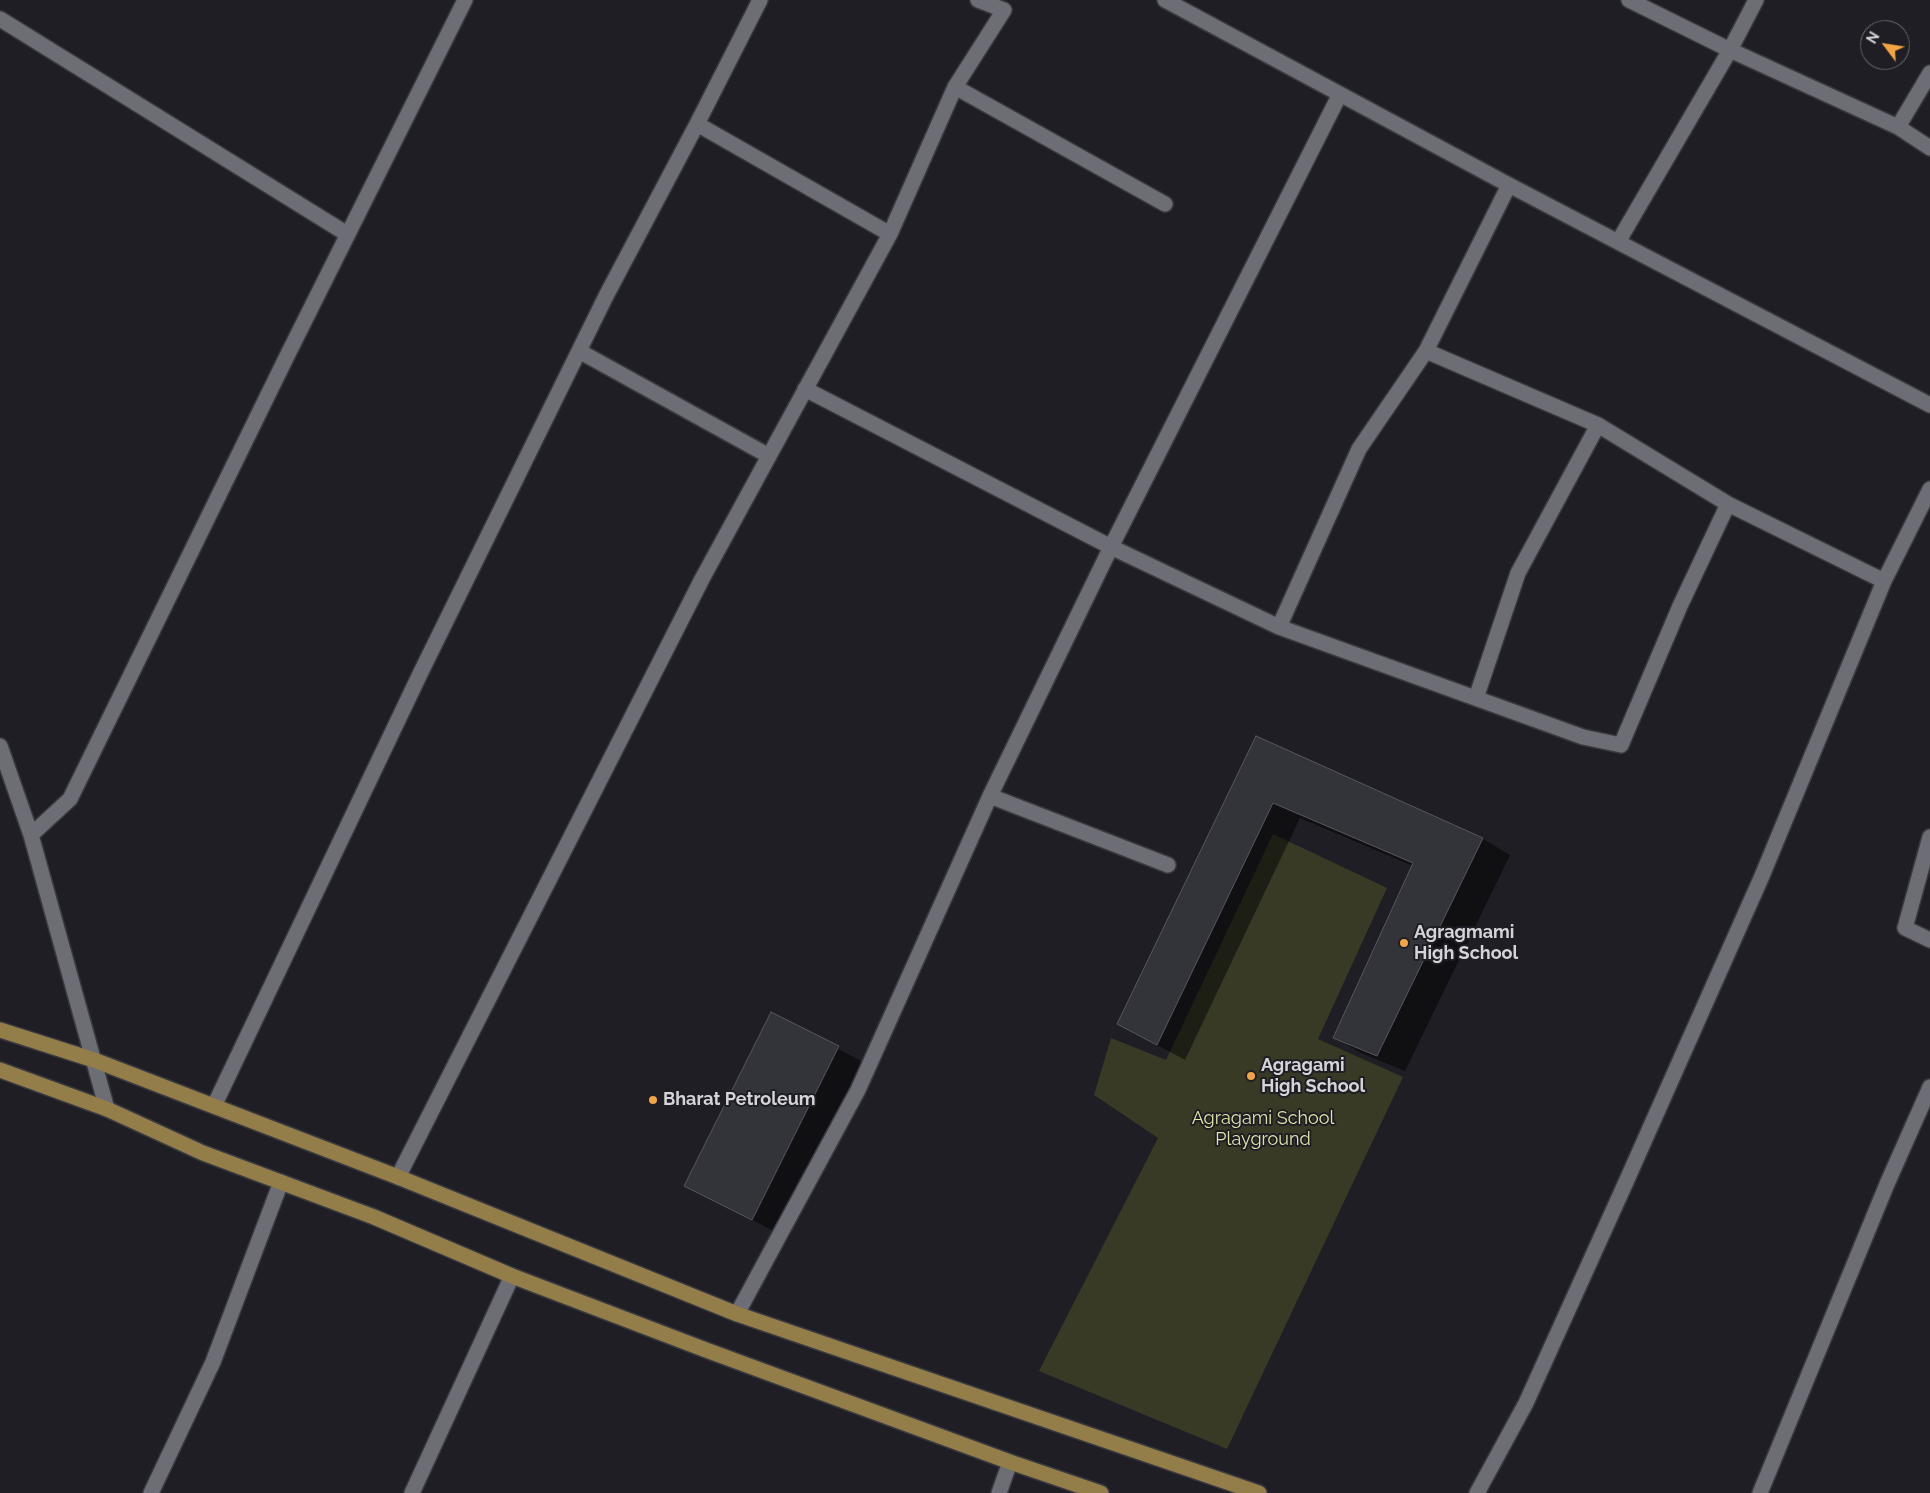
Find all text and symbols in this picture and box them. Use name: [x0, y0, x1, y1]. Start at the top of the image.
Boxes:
north arrow: [1860, 20, 1910, 70]
text: N: [1863, 29, 1883, 46]
place label: Agragmami High School: [1414, 922, 1518, 964]
marker: Agragmami High School: [1398, 937, 1410, 949]
place label: Agragami High School: [1261, 1055, 1365, 1098]
marker: Agragami High School: [1245, 1070, 1257, 1082]
place label: Bharat Petroleum: [663, 1089, 816, 1111]
marker: Bharat Petroleum: [647, 1094, 659, 1106]
park label: Agragami School Playground: [1192, 1108, 1334, 1150]

